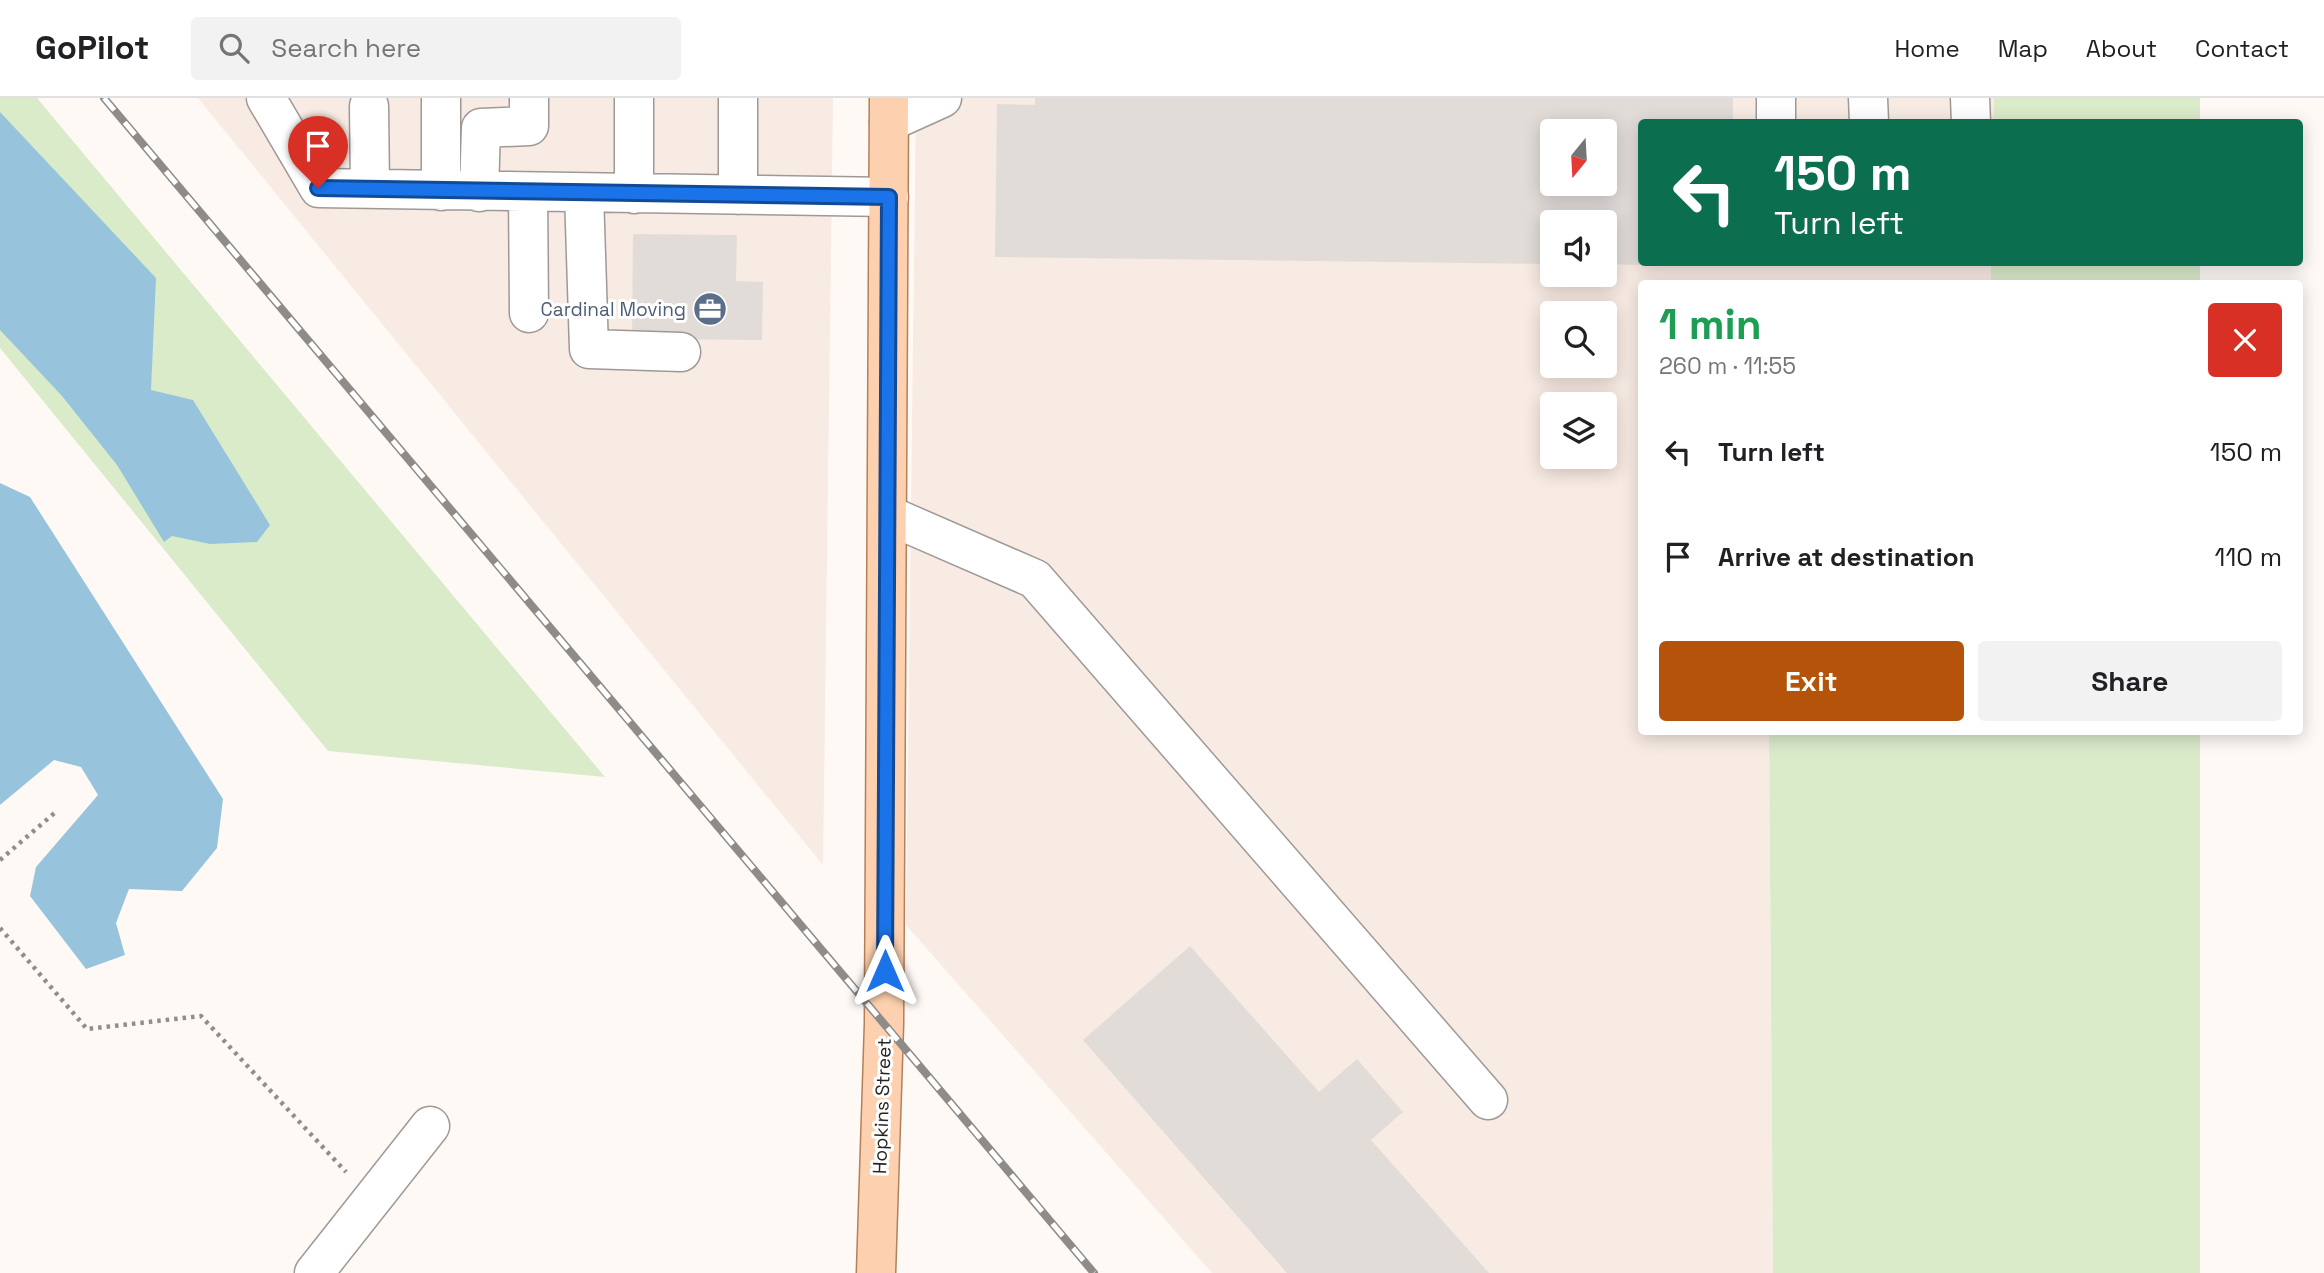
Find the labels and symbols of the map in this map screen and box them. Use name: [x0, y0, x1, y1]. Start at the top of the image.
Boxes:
pin: [288, 116, 348, 188]
north arrow: [1540, 119, 1617, 196]
office icon: Cardinal Moving: [691, 290, 729, 328]
place label: Cardinal Moving: [541, 297, 686, 322]
position arrow: [848, 934, 922, 1008]
street label: Hopkins Street: [867, 1038, 897, 1174]

